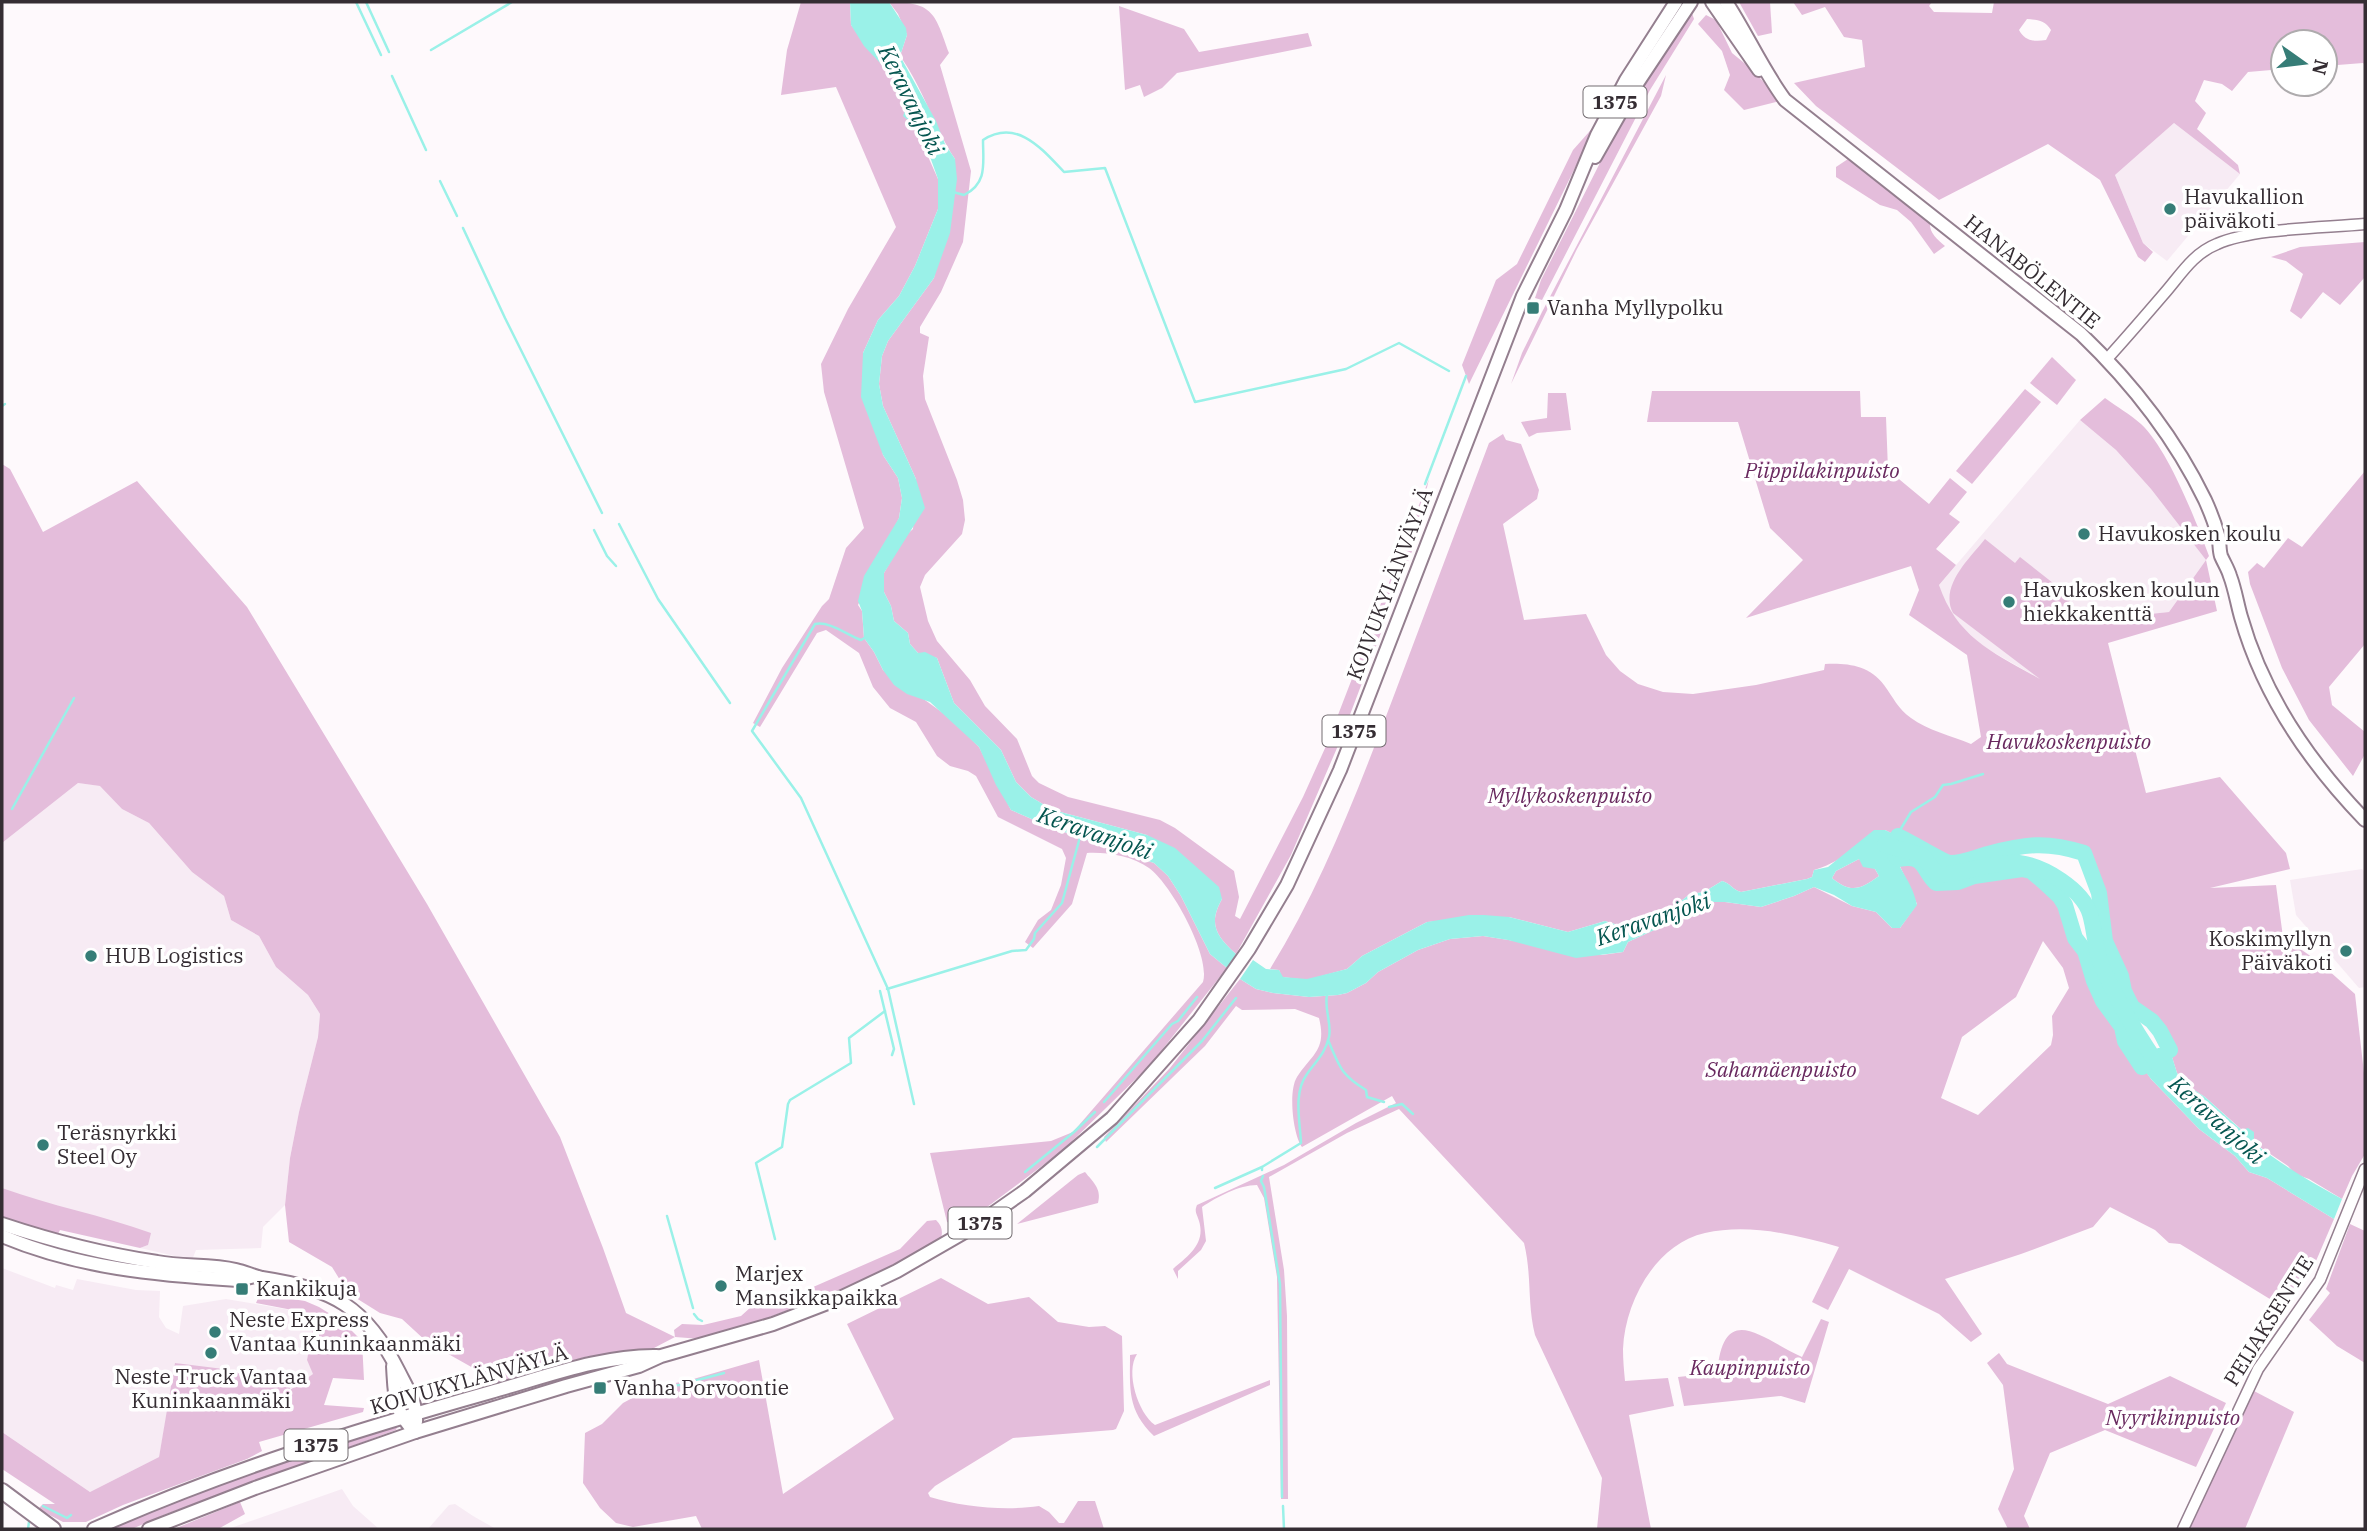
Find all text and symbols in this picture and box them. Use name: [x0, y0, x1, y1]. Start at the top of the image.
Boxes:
north arrow: [2269, 28, 2339, 98]
water label: Keravanjoki: [872, 39, 952, 160]
text: N: [2307, 57, 2334, 77]
road number: 1375: [1584, 86, 1646, 118]
place label: Havukallion päiväkoti: [2184, 182, 2304, 234]
marker: Havukallion päiväkoti: [2162, 201, 2178, 217]
street label: HANABÖLENTIE: [1959, 208, 2106, 335]
place label: Vanha Myllypolku: [1547, 293, 1724, 321]
marker: Vanha Myllypolku: [1525, 300, 1541, 316]
park label: Piippilakinpuisto: [1743, 456, 1900, 484]
street label: KOIVUKYLÄNVÄYLÄ: [1339, 483, 1439, 684]
place label: Havukosken koulu: [2098, 519, 2282, 547]
marker: Havukosken koulu: [2076, 526, 2092, 542]
place label: Havukosken koulun hiekkakenttä: [2023, 575, 2220, 627]
marker: Havukosken koulun hiekkakenttä: [2001, 594, 2017, 610]
road number: 1375: [1322, 716, 1386, 746]
park label: Havukoskenpuisto: [1986, 727, 2151, 755]
park label: Myllykoskenpuisto: [1487, 781, 1652, 809]
water label: Keravanjoki: [1033, 798, 1157, 866]
water label: Keravanjoki: [1591, 884, 1714, 952]
place label: Koskimyllyn Päiväkoti: [2209, 924, 2332, 976]
place label: HUB Logistics: [105, 941, 243, 969]
marker: Koskimyllyn Päiväkoti: [2338, 943, 2354, 959]
marker: HUB Logistics: [83, 948, 99, 964]
park label: Sahamäenpuisto: [1704, 1055, 1857, 1083]
water label: Keravanjoki: [2163, 1068, 2272, 1170]
place label: Teräsnyrkki Steel Oy: [57, 1118, 177, 1170]
marker: Teräsnyrkki Steel Oy: [35, 1137, 51, 1153]
road number: 1375: [948, 1208, 1012, 1238]
street label: PEIJAKSENTIE: [2217, 1250, 2319, 1391]
place label: Marjex Mansikkapaikka: [735, 1259, 898, 1311]
place label: Kankikuja: [256, 1274, 357, 1302]
marker: Marjex Mansikkapaikka: [713, 1278, 729, 1294]
marker: Kankikuja: [234, 1281, 250, 1297]
place label: Neste Express Vantaa Kuninkaanmäki: [229, 1305, 461, 1357]
marker: Neste Express Vantaa Kuninkaanmäki: [207, 1324, 223, 1340]
street label: KOIVUKYLÄNVÄYLÄ: [367, 1337, 571, 1421]
marker: Neste Truck Vantaa Kuninkaanmäki: [203, 1345, 219, 1361]
park label: Kaupinpuisto: [1689, 1353, 1810, 1381]
place label: Neste Truck Vantaa Kuninkaanmäki: [114, 1362, 308, 1414]
place label: Vanha Porvoontie: [614, 1373, 789, 1401]
marker: Vanha Porvoontie: [592, 1380, 608, 1396]
park label: Nyyrikinpuisto: [2105, 1403, 2240, 1431]
road number: 1375: [284, 1429, 348, 1460]

